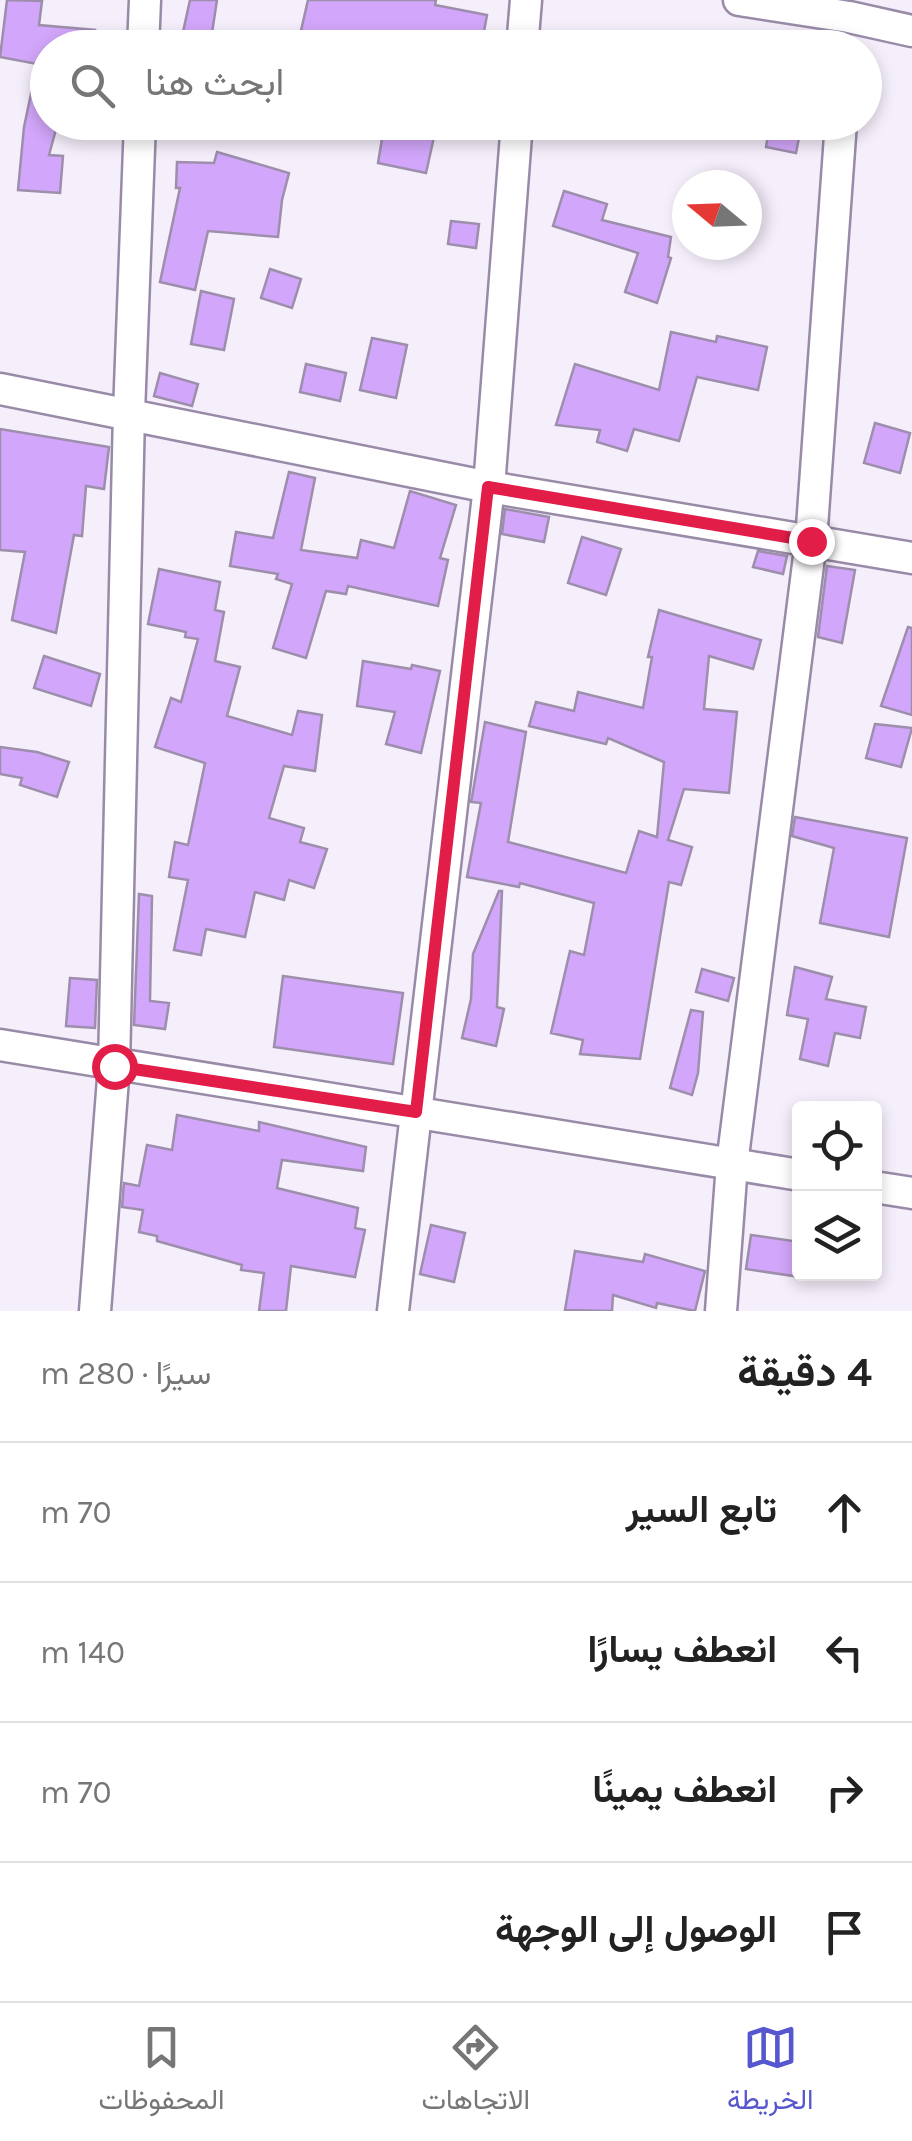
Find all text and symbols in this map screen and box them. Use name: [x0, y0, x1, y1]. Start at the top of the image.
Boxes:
search box: [30, 30, 882, 140]
icon: search: [65, 58, 120, 113]
text: ابحث هنا: [145, 60, 284, 105]
north arrow: [672, 170, 762, 260]
route end: [789, 519, 835, 565]
route start: [92, 1044, 138, 1090]
map controls: [792, 1101, 882, 1281]
button: locate: [792, 1101, 882, 1191]
button: layers: [792, 1191, 882, 1281]
text: 4 دقيقة: [737, 1347, 872, 1397]
text: سيرًا · 280 m: [40, 1355, 211, 1392]
icon: ahead: [817, 1485, 872, 1540]
text: تابع السير: [626, 1487, 777, 1532]
text: 70 m: [40, 1494, 112, 1531]
icon: left: [817, 1625, 872, 1680]
text: انعطف يسارًا: [588, 1627, 777, 1672]
text: 140 m: [40, 1634, 125, 1671]
icon: right: [817, 1765, 872, 1820]
text: انعطف يمينًا: [592, 1767, 777, 1812]
text: 70 m: [40, 1774, 112, 1811]
icon: arrive: [817, 1905, 872, 1960]
text: الوصول إلى الوجهة: [495, 1907, 777, 1952]
tab: المحفوظات: [98, 2020, 225, 2124]
tab: الاتجاهات: [421, 2020, 530, 2124]
tab: الخريطة: [727, 2020, 814, 2124]

